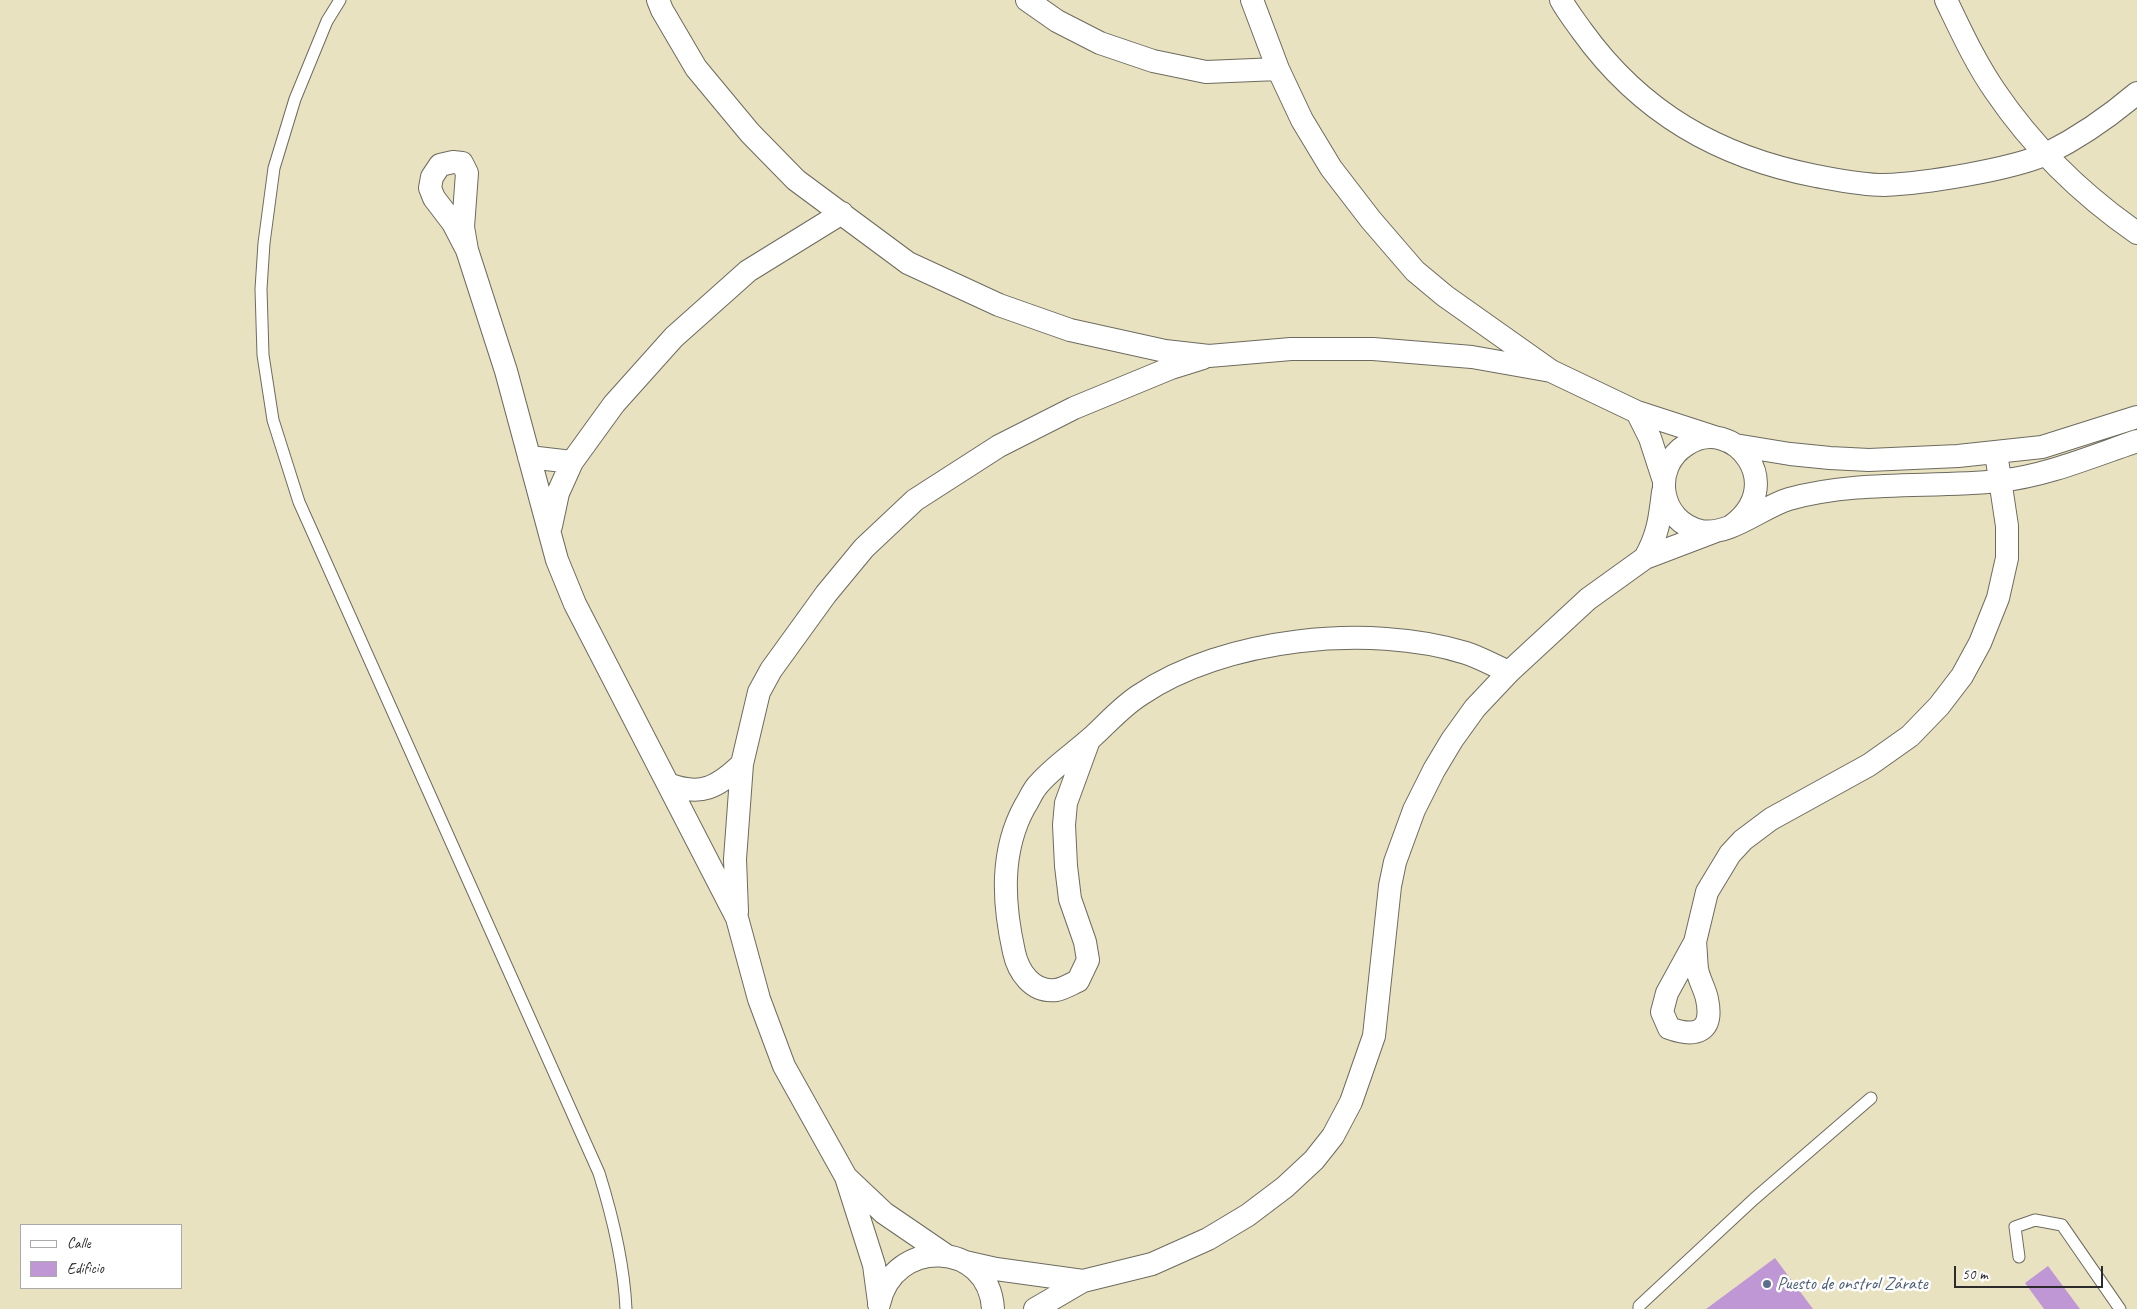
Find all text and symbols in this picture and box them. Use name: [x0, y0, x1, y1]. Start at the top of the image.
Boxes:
legend: [20, 1224, 182, 1289]
text: Calle: [67, 1234, 91, 1253]
scale bar: [1957, 1256, 2106, 1288]
text: Edificio: [67, 1259, 104, 1278]
text: 50 m: [1962, 1265, 1988, 1284]
place label: Puesto de onstrol Zárate: [1777, 1273, 1928, 1295]
marker: Puesto de onstrol Zárate: [1761, 1278, 1773, 1290]

